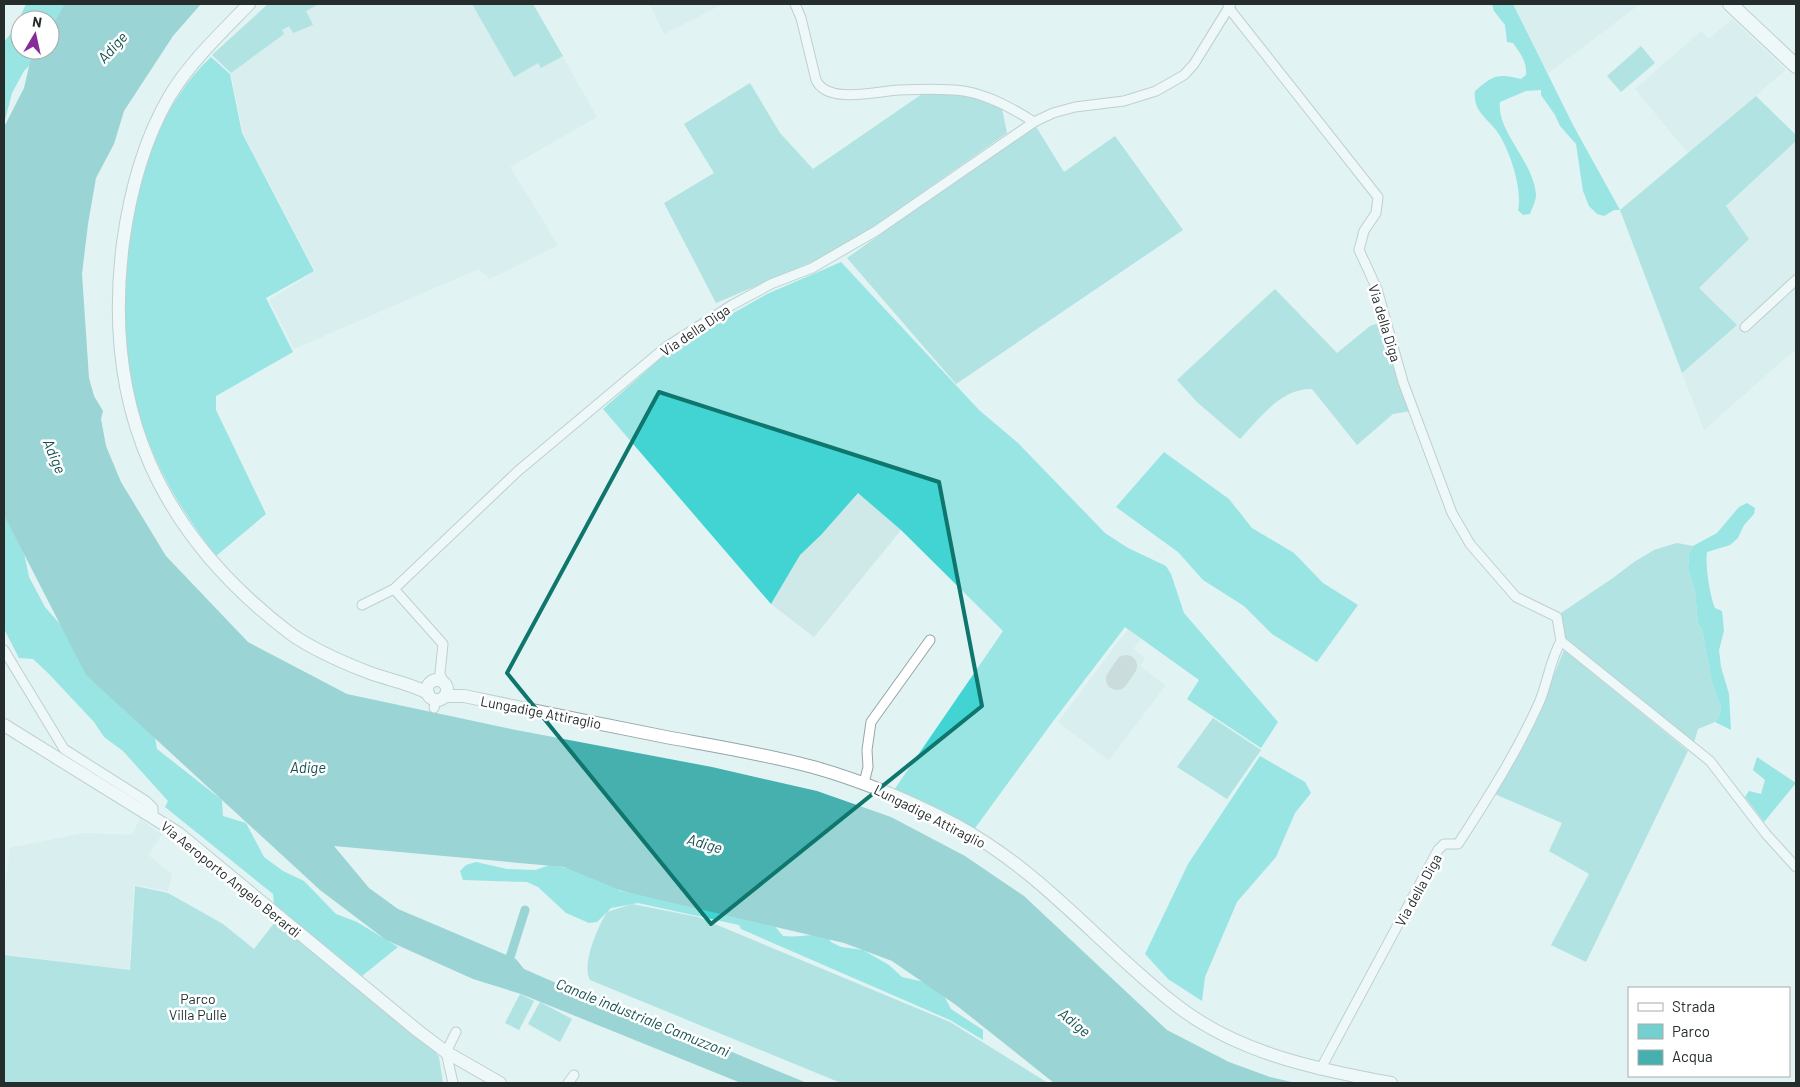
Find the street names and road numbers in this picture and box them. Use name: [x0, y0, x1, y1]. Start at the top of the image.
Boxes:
street label: Via della Diga: [1365, 282, 1405, 364]
street label: Via della Diga: [657, 301, 733, 359]
street label: Lungadige Attiraglio: [479, 692, 603, 732]
street label: Lungadige Attiraglio: [871, 781, 989, 851]
street label: Via Aeroporto Angelo Berardi: [157, 817, 305, 941]
street label: Via della Diga: [1391, 851, 1445, 929]

